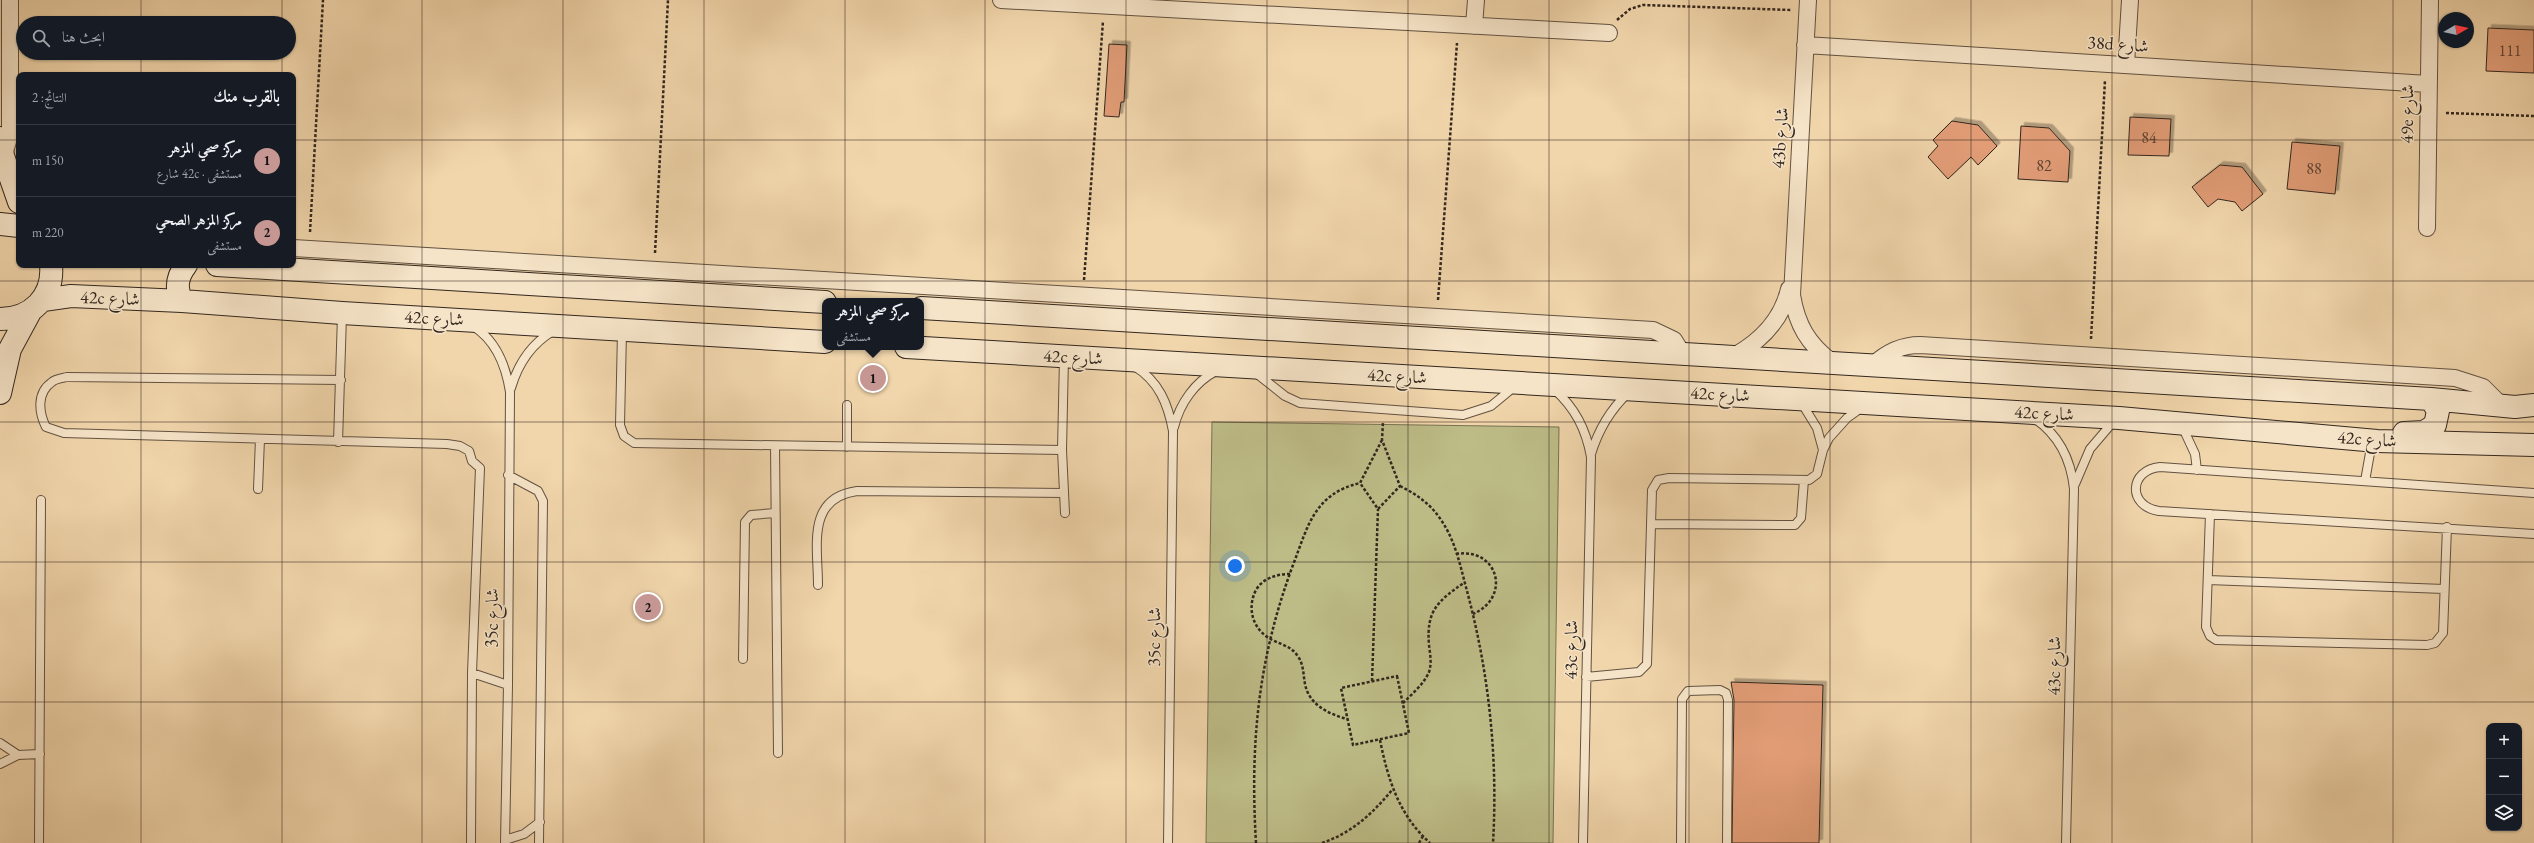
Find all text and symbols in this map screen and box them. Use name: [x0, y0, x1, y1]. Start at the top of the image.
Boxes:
north arrow: [2438, 12, 2474, 48]
search box: [16, 16, 296, 60]
icon: search: [30, 27, 52, 49]
text: ابحث هنا: [62, 27, 105, 46]
street label: 38d شارع: [2086, 30, 2149, 61]
house number: 111: [2498, 40, 2522, 61]
street label: 49e شارع: [2394, 84, 2423, 144]
text: بالقرب منك: [213, 85, 280, 107]
text: النتائج: 2: [32, 89, 67, 106]
street label: 43b شارع: [1766, 107, 1797, 170]
house number: 84: [2141, 127, 2157, 148]
text: مركز صحي المزهر: [168, 138, 242, 157]
text: 150 m: [32, 152, 63, 169]
text: 1: [264, 152, 270, 169]
house number: 82: [2036, 155, 2052, 176]
house number: 88: [2306, 158, 2322, 179]
text: مستشفى · 42c شارع: [157, 165, 242, 182]
text: مركز المزهر الصحي: [156, 210, 242, 229]
text: 220 m: [32, 224, 63, 241]
text: 2: [264, 224, 270, 241]
text: مستشفى: [207, 237, 242, 254]
street label: 42c شارع: [80, 285, 140, 314]
popup: [822, 298, 924, 350]
text: مركز صحي المزهر: [836, 301, 910, 320]
street label: 42c شارع: [404, 304, 464, 335]
text: مستشفى: [836, 328, 871, 345]
street label: 42c شارع: [1043, 343, 1103, 374]
street label: 42c شارع: [1367, 362, 1427, 393]
pin: 1: [860, 363, 886, 393]
street label: 42c شارع: [1690, 380, 1750, 411]
street label: 42c شارع: [2014, 399, 2074, 430]
street label: 42c شارع: [2336, 425, 2397, 456]
your location: [1225, 556, 1245, 576]
street label: 35c شارع: [480, 588, 507, 648]
pin: 2: [635, 592, 661, 622]
street label: 35c شارع: [1141, 607, 1170, 667]
street label: 43c شارع: [1558, 620, 1587, 680]
street label: 43c شارع: [2041, 636, 2070, 696]
map controls: [2486, 723, 2522, 831]
button: +: [2486, 723, 2522, 759]
button: −: [2486, 759, 2522, 795]
button: layers: [2486, 795, 2522, 831]

